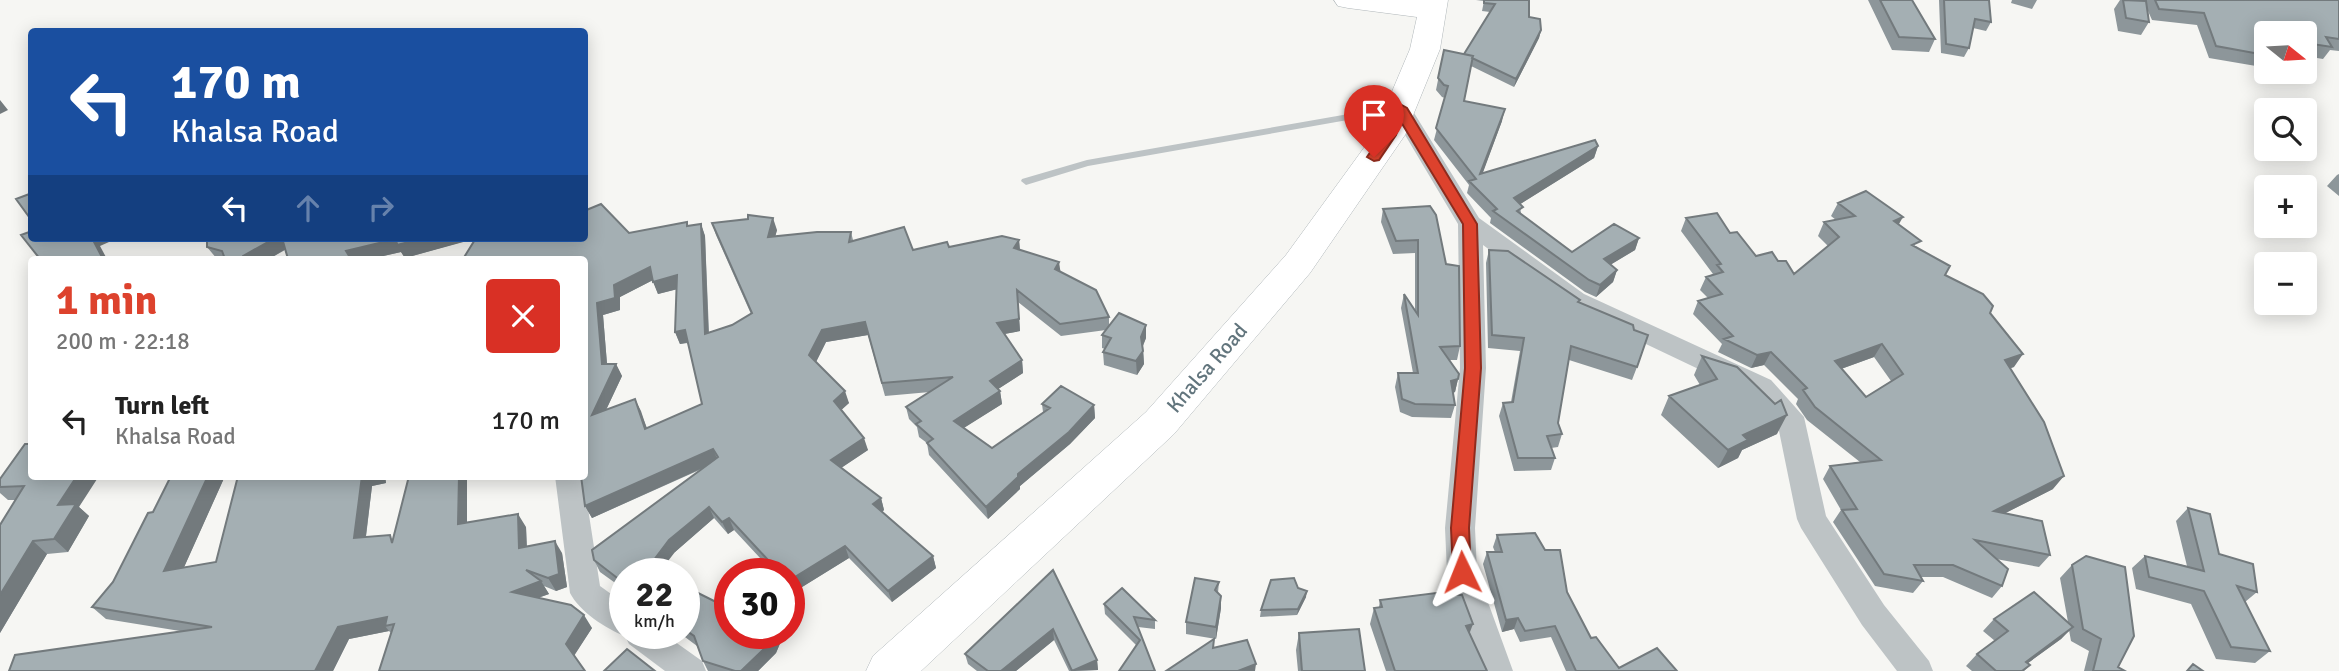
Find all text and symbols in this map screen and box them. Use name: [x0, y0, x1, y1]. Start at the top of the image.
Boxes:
north arrow: [2254, 21, 2317, 84]
map controls: [2254, 21, 2317, 315]
text: 170 m: [171, 52, 301, 112]
icon: left: [56, 56, 147, 147]
pin: [1344, 85, 1404, 157]
icon: arrive: [1355, 96, 1393, 134]
button: search: [2254, 98, 2317, 161]
text: Khalsa Road: [171, 112, 339, 151]
button: +: [2254, 175, 2317, 238]
icon: left: [216, 189, 254, 227]
icon: ahead: [289, 189, 327, 227]
icon: right: [362, 189, 400, 227]
button: −: [2254, 252, 2317, 315]
text: 1 min: [56, 275, 157, 326]
button: close: [486, 279, 560, 353]
street label: Khalsa Road: [1161, 318, 1253, 418]
text: 200 m · 22:18: [56, 327, 190, 356]
text: Turn left: [115, 390, 209, 422]
icon: left: [56, 402, 94, 440]
text: 170 m: [491, 405, 560, 437]
text: Khalsa Road: [115, 422, 236, 451]
position arrow: [1425, 535, 1499, 609]
speed limit sign: 30: [714, 558, 805, 649]
text: 22: [636, 573, 673, 616]
text: km/h: [634, 610, 675, 632]

